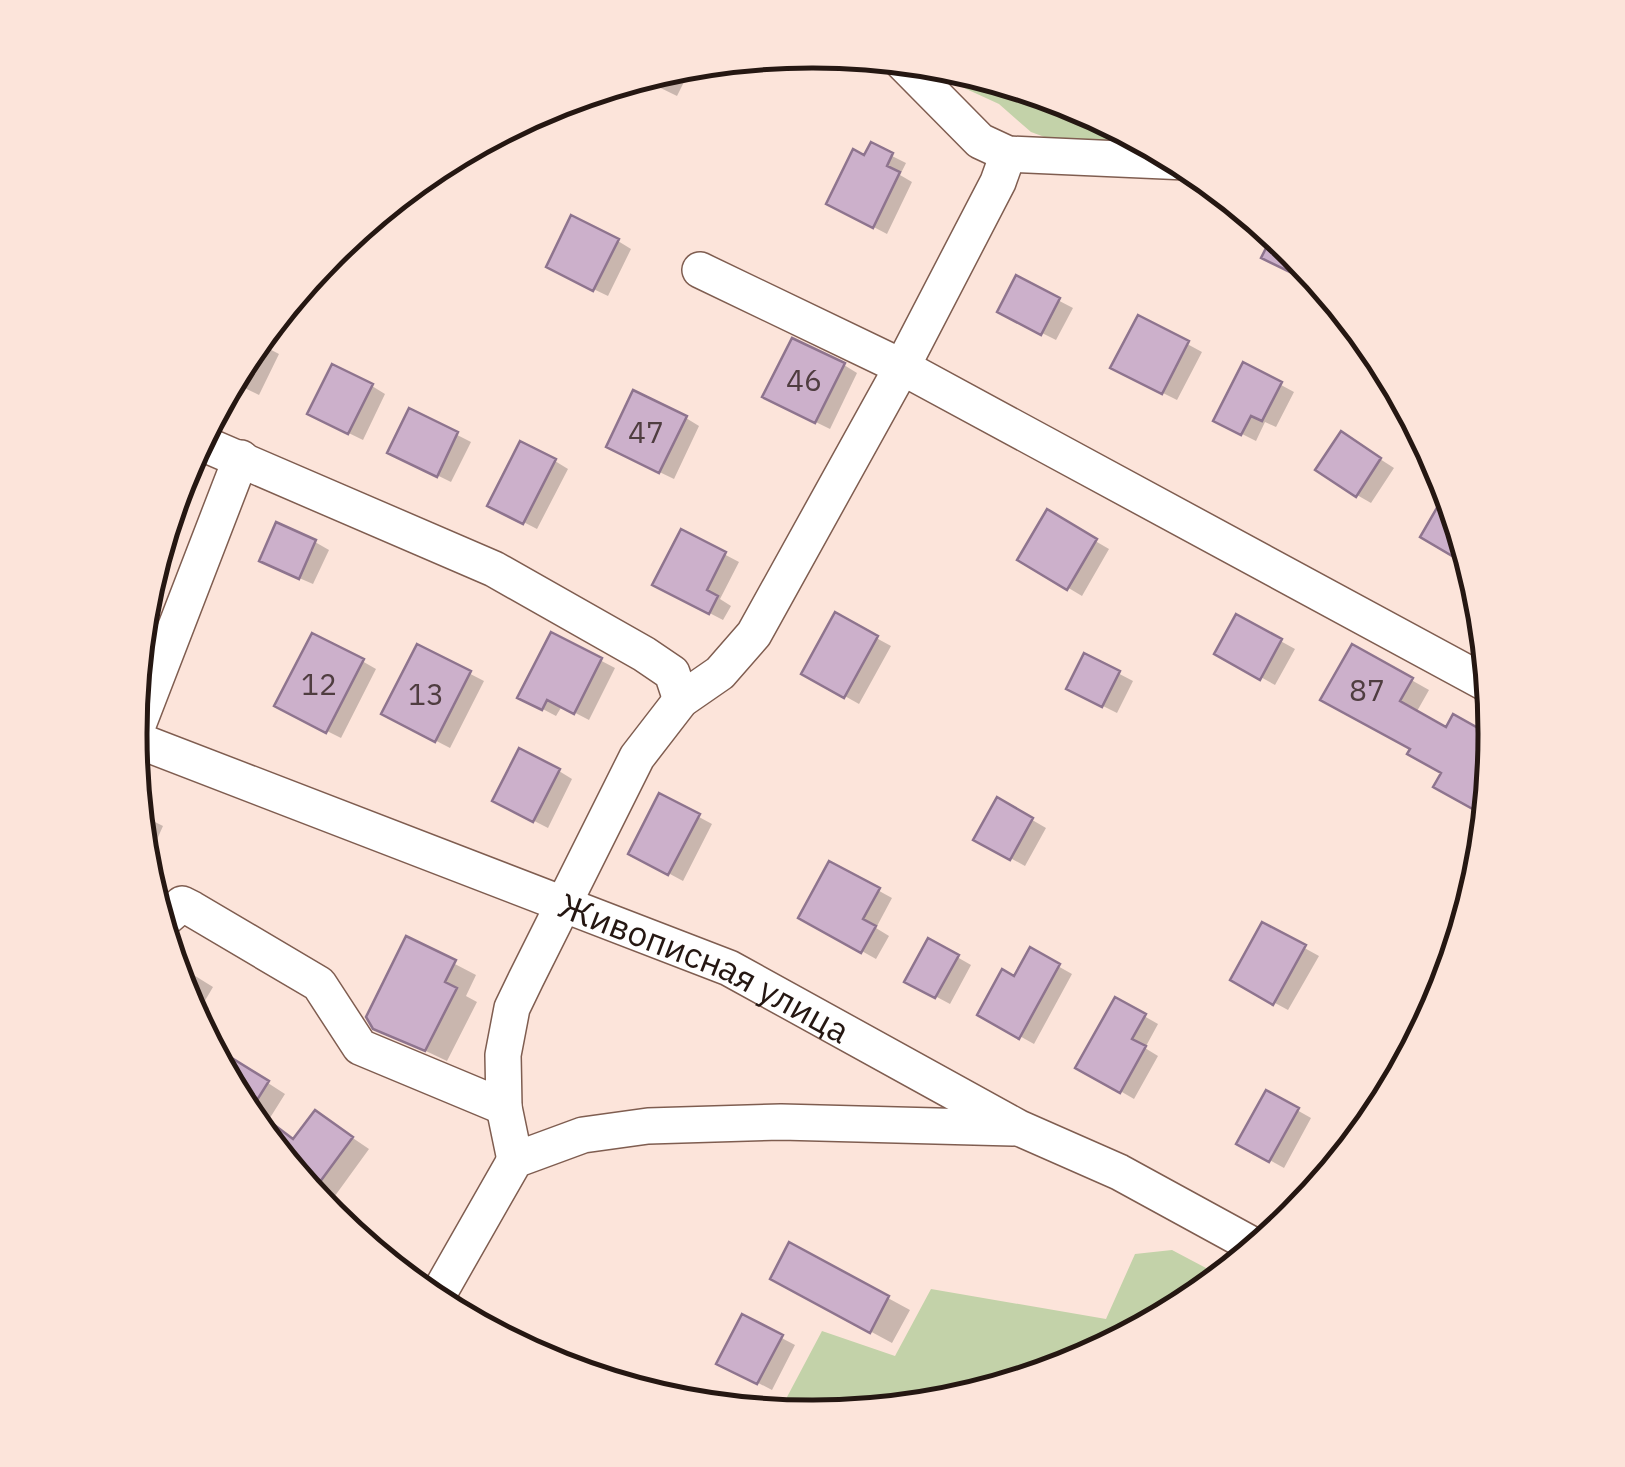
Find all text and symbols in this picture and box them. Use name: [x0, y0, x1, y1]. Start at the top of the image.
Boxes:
house number: 46: [786, 360, 822, 399]
house number: 47: [628, 412, 664, 451]
house number: 12: [301, 664, 337, 703]
house number: 87: [1349, 670, 1385, 709]
house number: 13: [408, 674, 444, 713]
street label: Живописная улица: [552, 882, 858, 1053]

